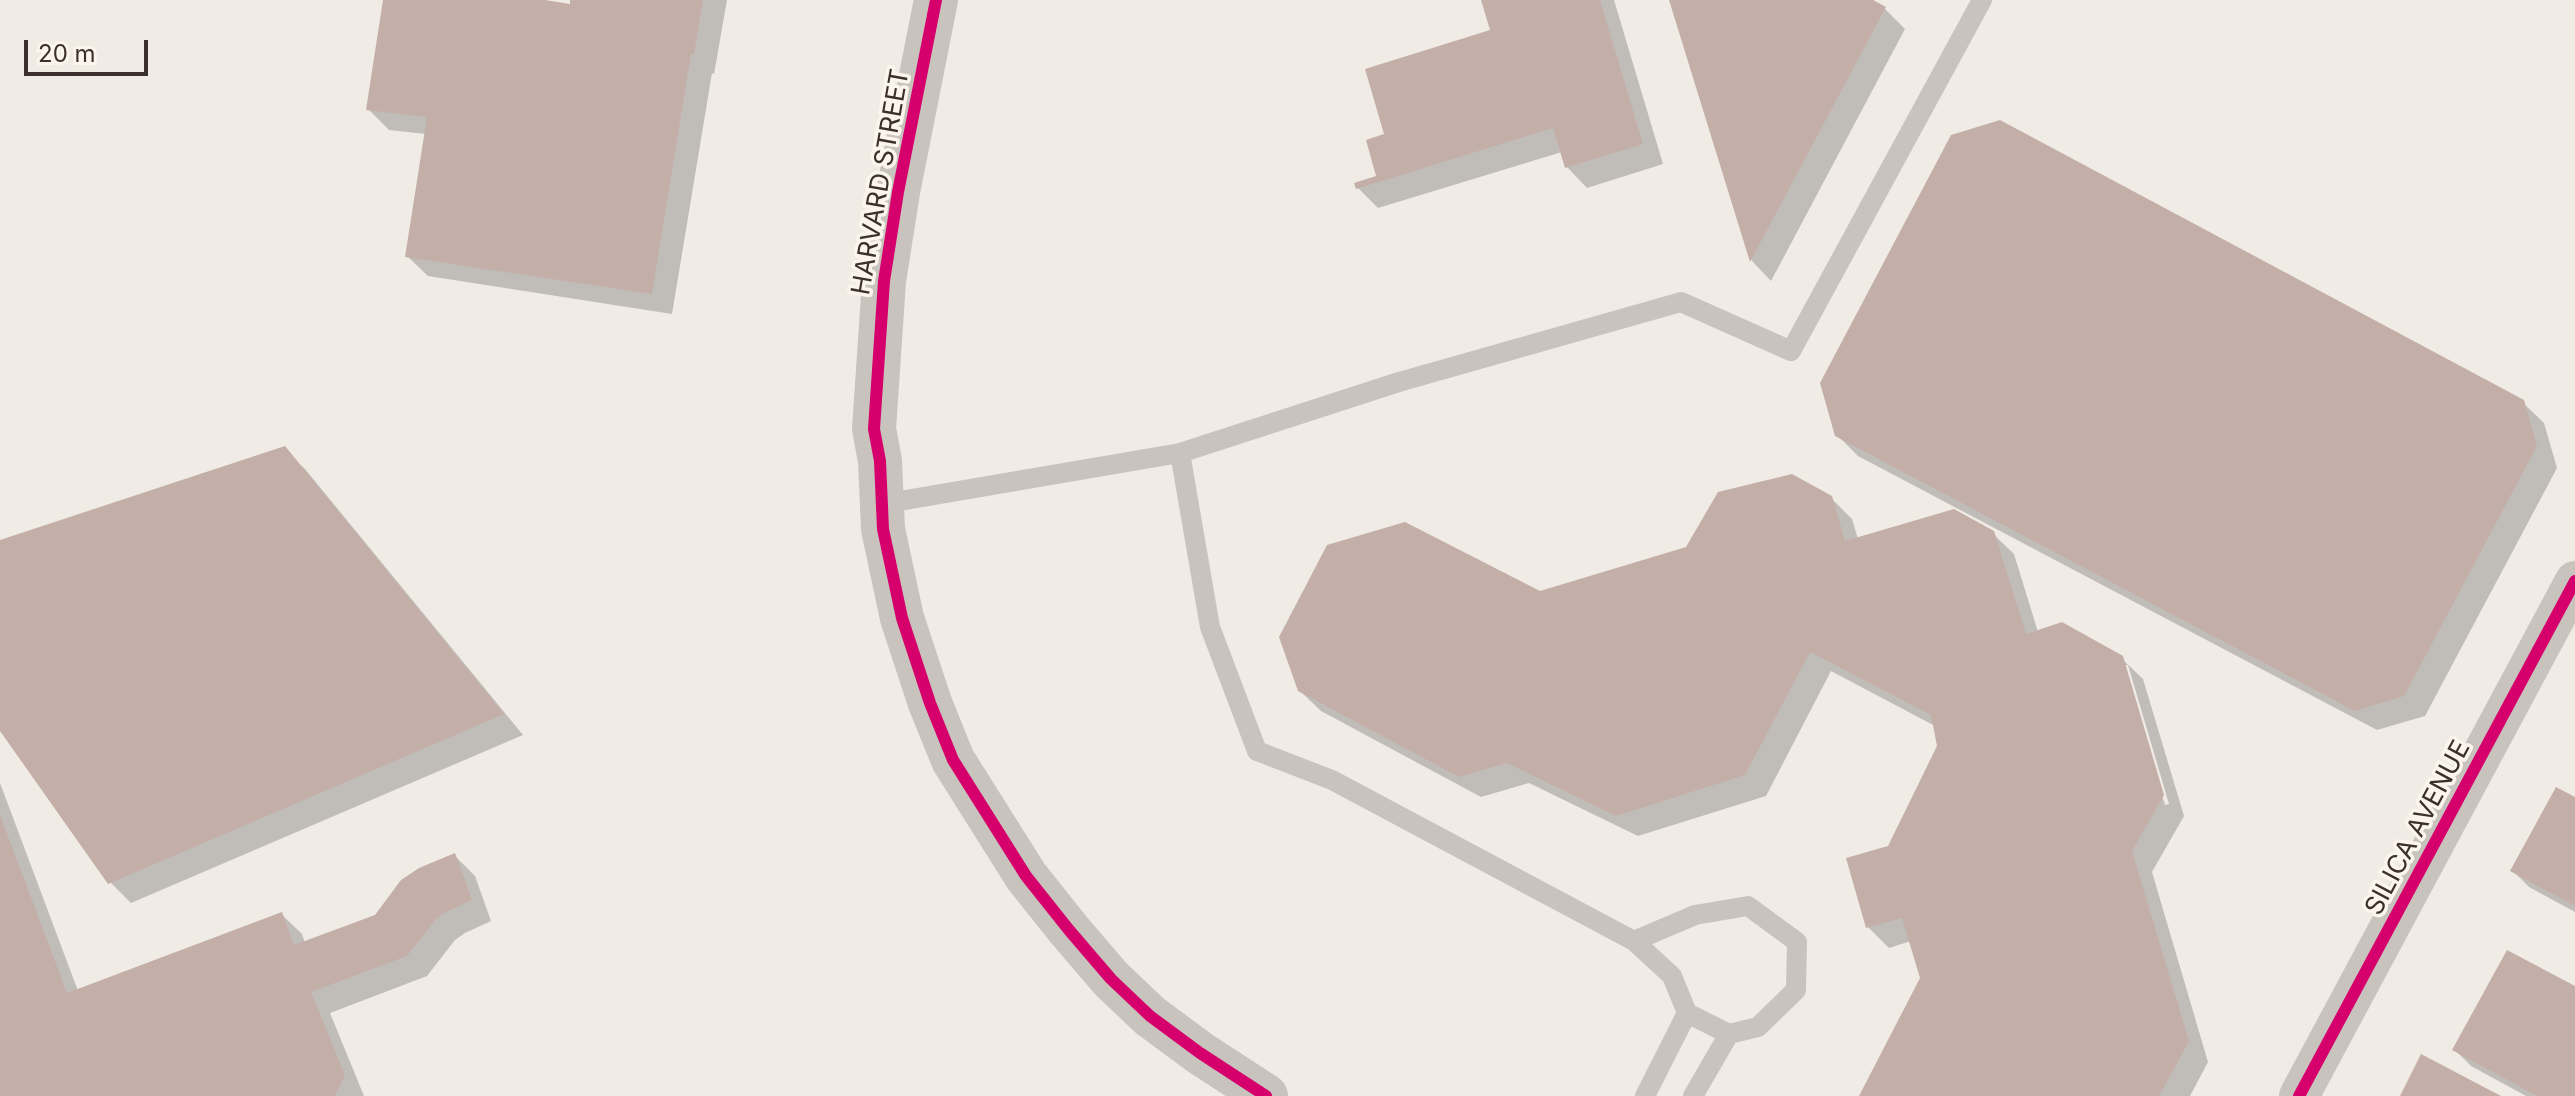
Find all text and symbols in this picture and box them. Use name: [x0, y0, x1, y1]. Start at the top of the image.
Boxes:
scale bar: [28, 24, 152, 74]
text: 20 m: [38, 39, 96, 68]
street label: HARVARD STREET: [846, 67, 916, 297]
street label: SILICA AVENUE: [2359, 735, 2477, 921]

